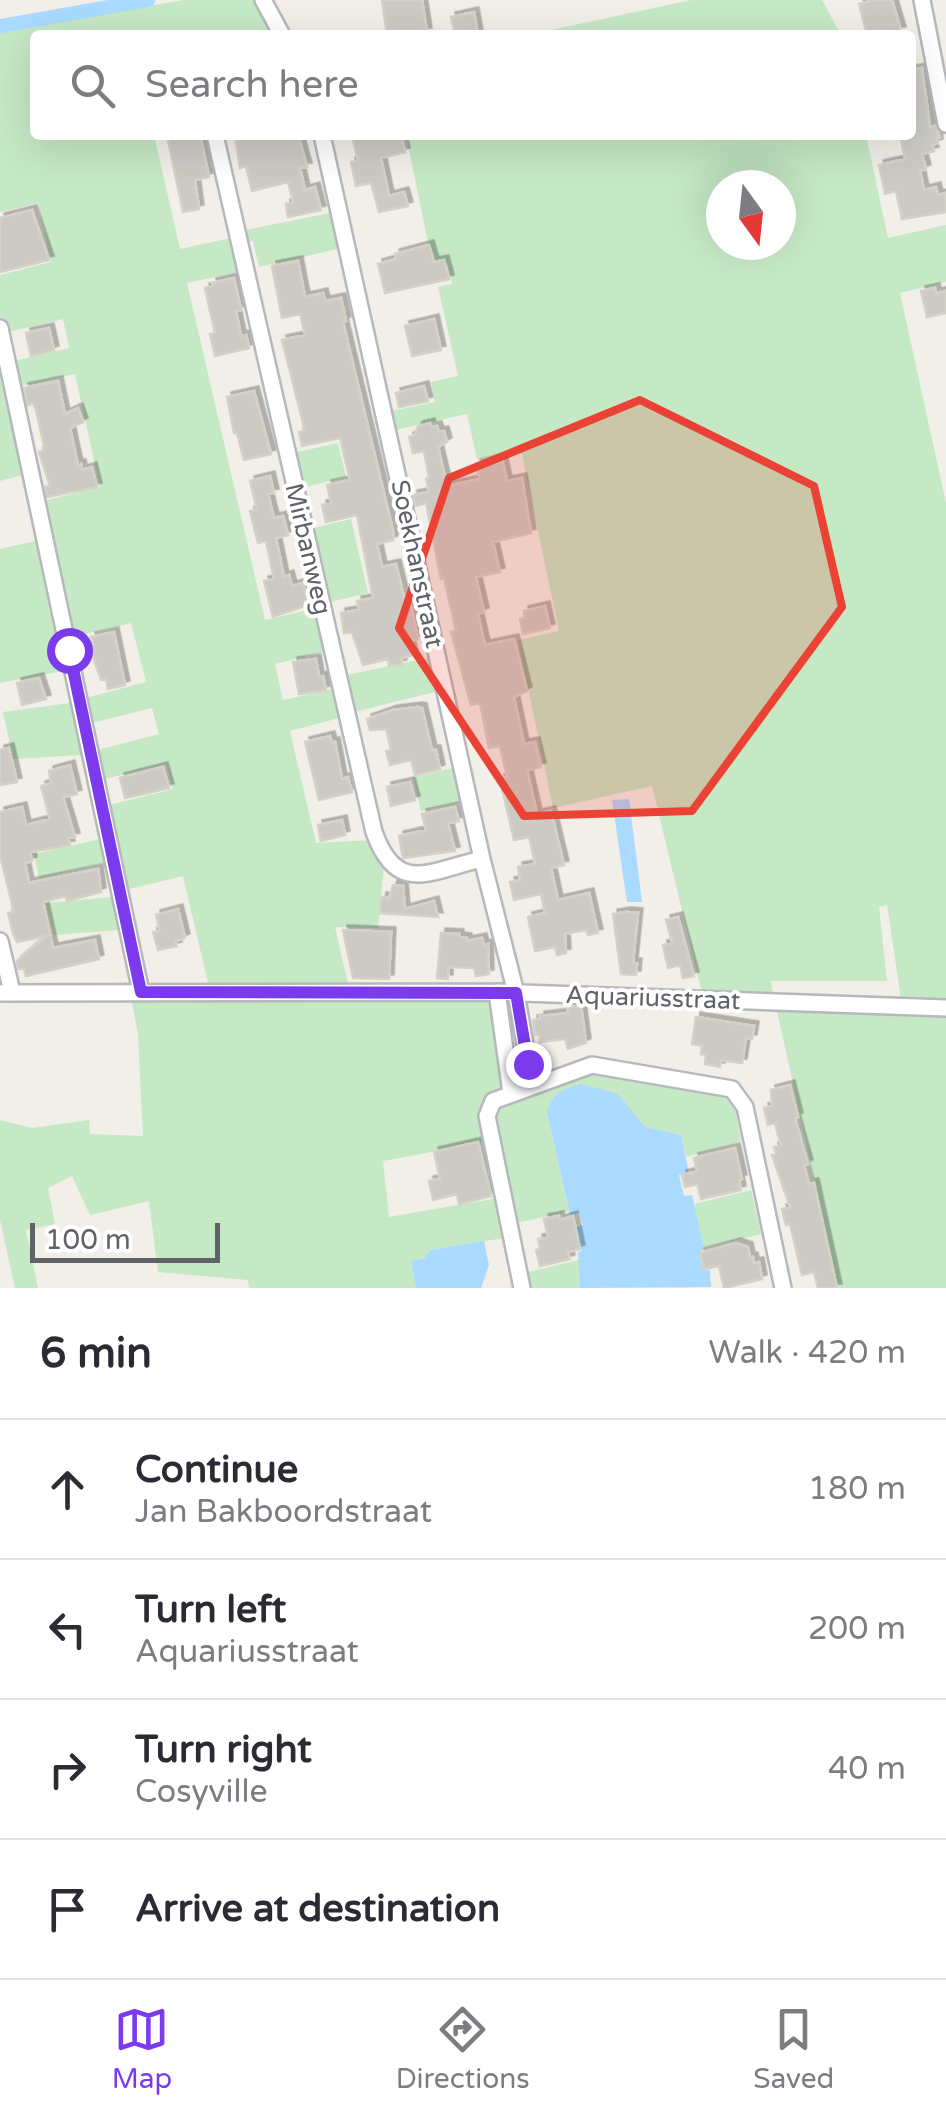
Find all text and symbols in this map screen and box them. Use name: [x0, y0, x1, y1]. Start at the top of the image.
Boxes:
search box: [30, 30, 916, 140]
icon: search: [65, 58, 120, 113]
text: Search here: [145, 62, 359, 108]
north arrow: [706, 170, 796, 260]
street label: Soekhanstraat: [385, 477, 450, 651]
street label: Mirbanweg: [278, 480, 338, 618]
route start: [47, 628, 93, 674]
street label: Aquariusstraat: [565, 980, 741, 1016]
route end: [506, 1042, 552, 1088]
scale bar: [30, 1218, 220, 1262]
text: 100 m: [45, 1223, 131, 1257]
text: 6 min: [40, 1328, 152, 1379]
text: Walk · 420 m: [709, 1334, 906, 1372]
text: Continue: [135, 1447, 298, 1493]
icon: ahead: [40, 1462, 95, 1517]
text: 180 m: [808, 1470, 906, 1508]
text: Jan Bakboordstraat: [135, 1493, 432, 1531]
text: Turn left: [135, 1587, 286, 1633]
icon: left: [40, 1602, 95, 1657]
text: 200 m: [808, 1610, 906, 1648]
text: Aquariusstraat: [135, 1633, 359, 1671]
text: Turn right: [135, 1727, 312, 1773]
icon: right: [40, 1742, 95, 1797]
text: 40 m: [828, 1750, 906, 1788]
text: Cosyville: [135, 1773, 268, 1811]
icon: arrive: [40, 1882, 95, 1937]
text: Arrive at destination: [135, 1886, 500, 1932]
tab: Map: [112, 2002, 172, 2096]
tab: Directions: [396, 2002, 530, 2096]
tab: Saved: [753, 2002, 834, 2096]

